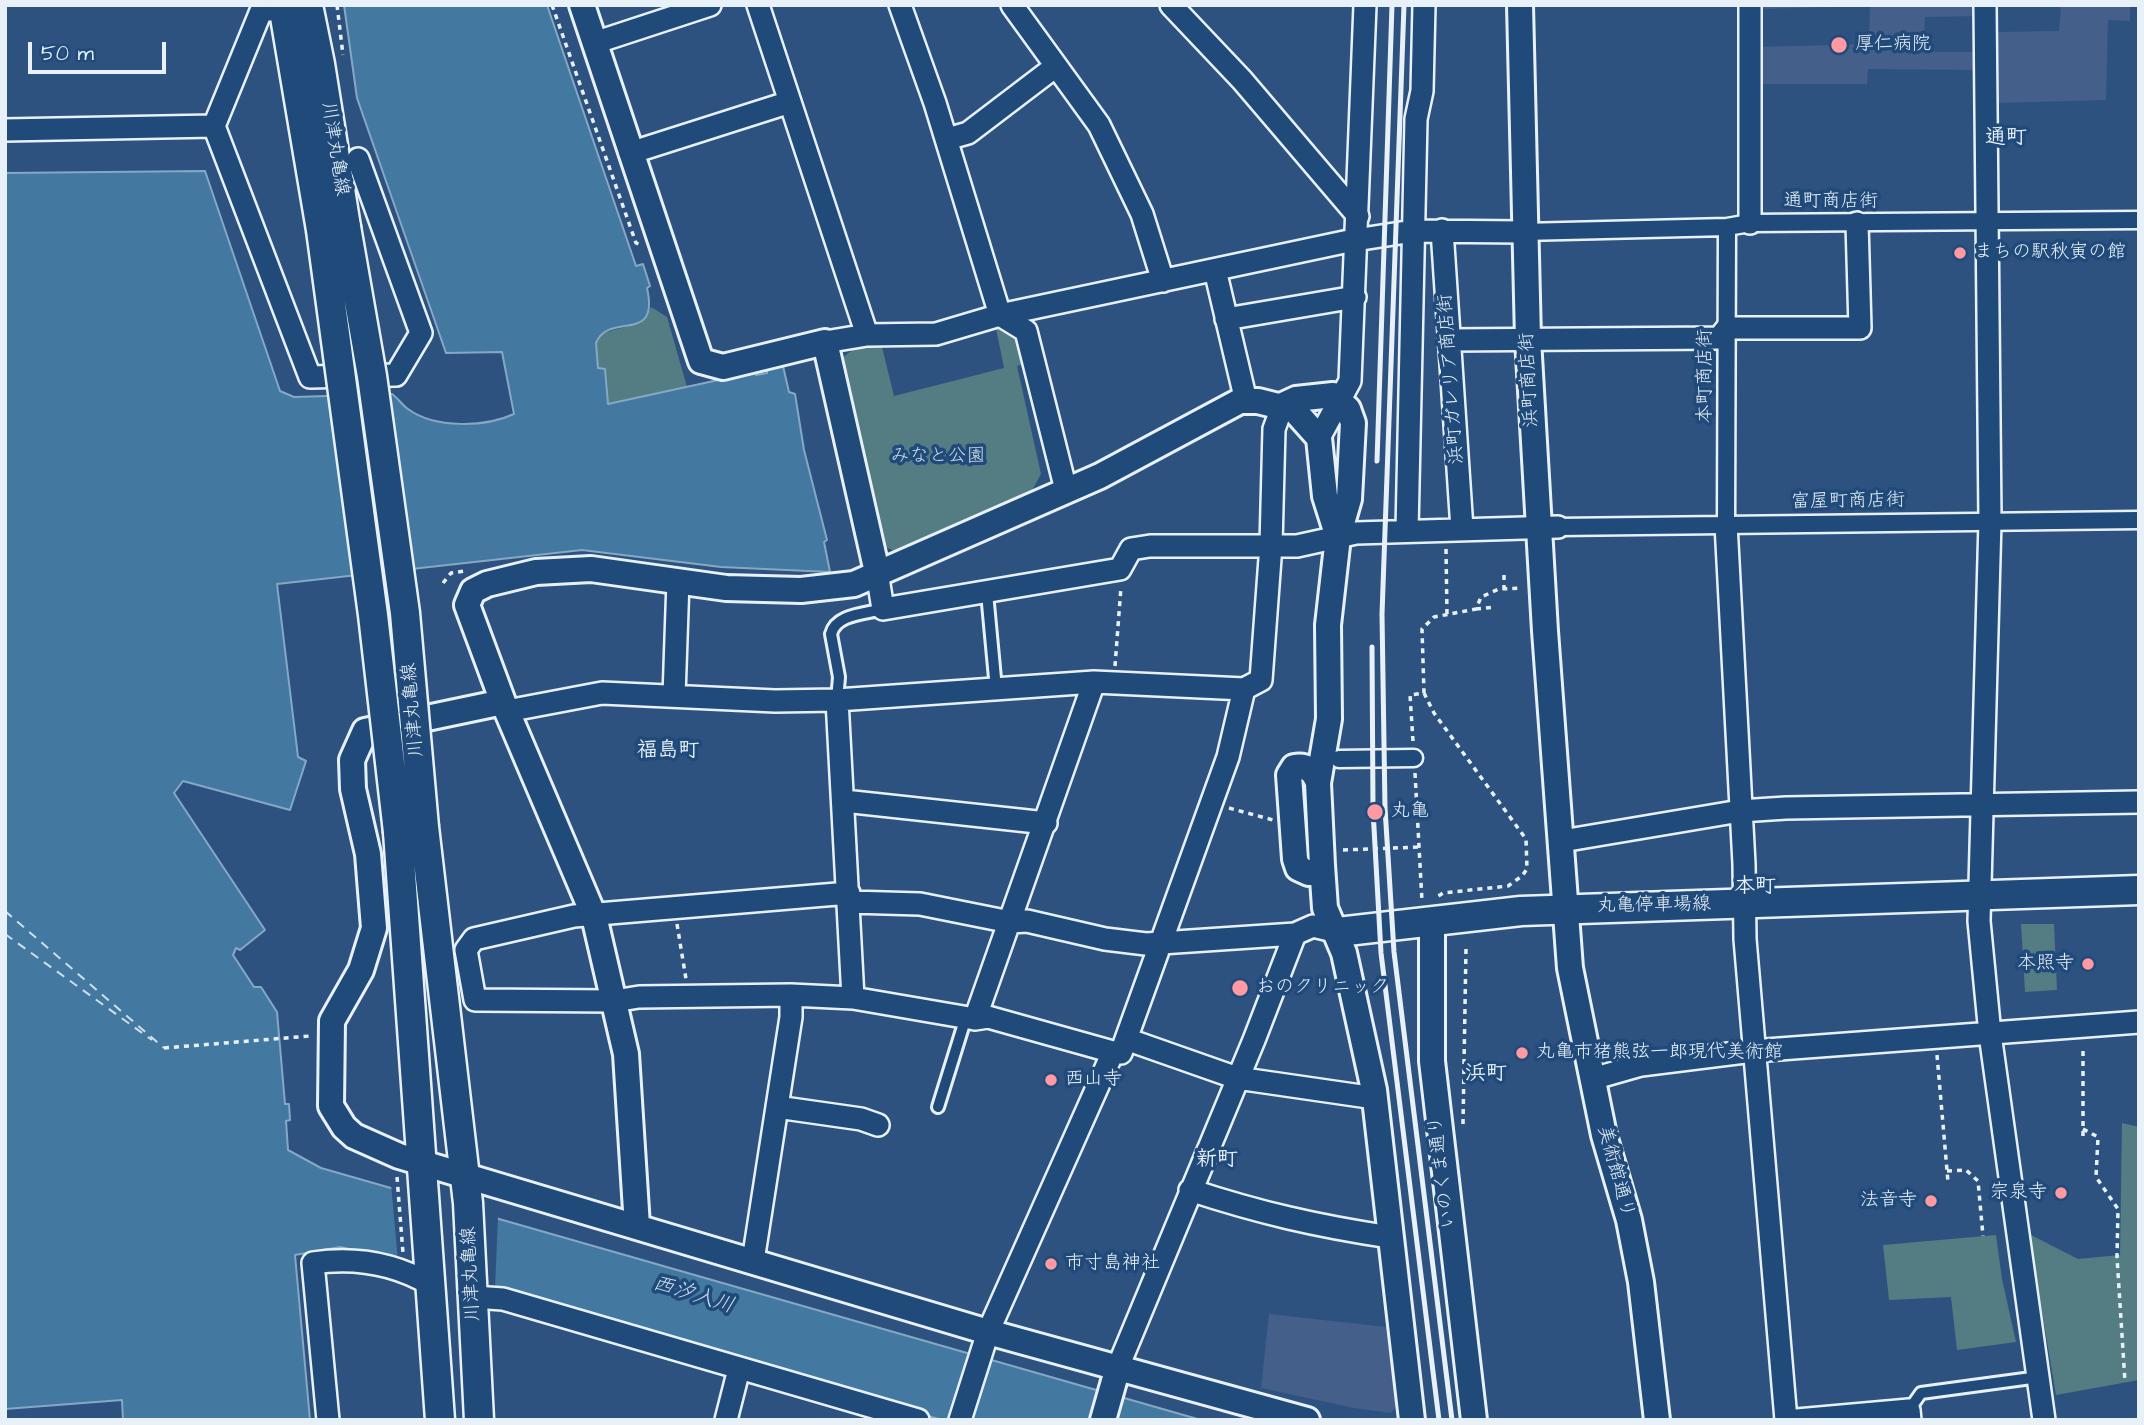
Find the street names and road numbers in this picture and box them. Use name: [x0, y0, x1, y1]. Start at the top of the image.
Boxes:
street label: 川津丸亀線: [315, 100, 353, 198]
street label: 通町商店街: [1784, 191, 1878, 213]
street label: 浜町ガレリア商店街: [1435, 293, 1469, 465]
street label: 本町商店街: [1695, 329, 1717, 423]
street label: 浜町商店街: [1516, 332, 1544, 428]
street label: 富屋町商店街: [1791, 490, 1905, 514]
street label: 川津丸亀線: [399, 662, 429, 758]
street label: 丸亀停車場線: [1597, 894, 1711, 918]
street label: いのくま通り: [1425, 1114, 1461, 1230]
street label: 美術館通り: [1592, 1123, 1638, 1221]
street label: 川津丸亀線: [458, 1226, 486, 1322]

